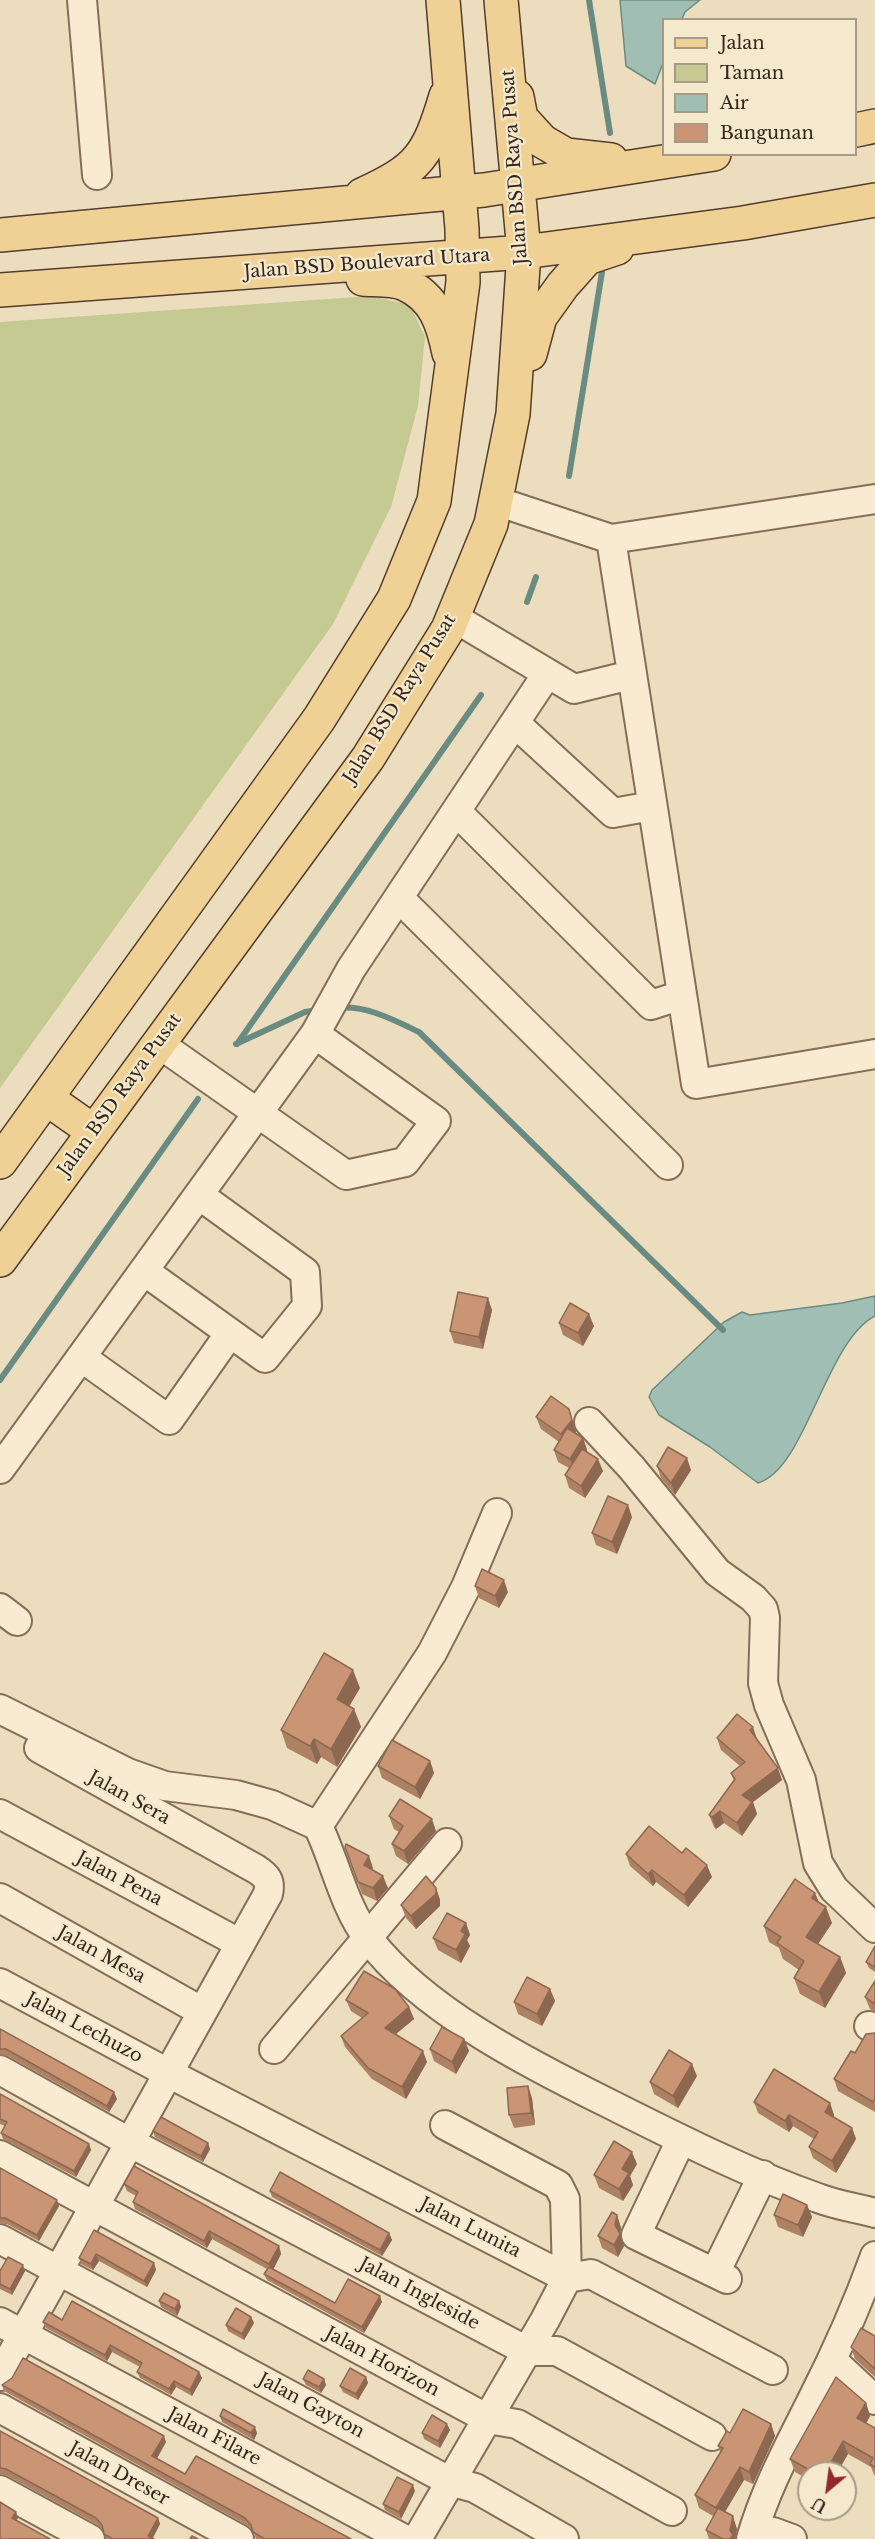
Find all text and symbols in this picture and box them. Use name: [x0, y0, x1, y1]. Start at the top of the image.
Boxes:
legend: [662, 18, 857, 156]
text: Jalan: [720, 32, 765, 54]
text: Taman: [720, 62, 784, 84]
street label: Jalan BSD Raya Pusat: [497, 69, 533, 265]
text: Air: [720, 92, 749, 114]
text: Bangunan: [720, 122, 814, 144]
street label: Jalan BSD Boulevard Utara: [243, 245, 491, 283]
street label: Jalan BSD Raya Pusat: [339, 610, 461, 788]
street label: Jalan BSD Raya Pusat: [54, 1009, 186, 1181]
street label: Jalan Sera: [84, 1767, 174, 1829]
street label: Jalan Pena: [72, 1847, 166, 1911]
street label: Jalan Mesa: [53, 1922, 149, 1988]
street label: Jalan Lechuzo: [22, 1988, 146, 2068]
street label: Jalan Lunita: [416, 2193, 524, 2263]
street label: Jalan Ingleside: [355, 2253, 483, 2335]
street label: Jalan Horizon: [321, 2323, 443, 2401]
street label: Jalan Gayton: [254, 2369, 368, 2443]
street label: Jalan Filare: [164, 2403, 264, 2471]
street label: Jalan Dreser: [65, 2438, 173, 2510]
north arrow: [797, 2461, 857, 2521]
text: U: [808, 2493, 830, 2517]

